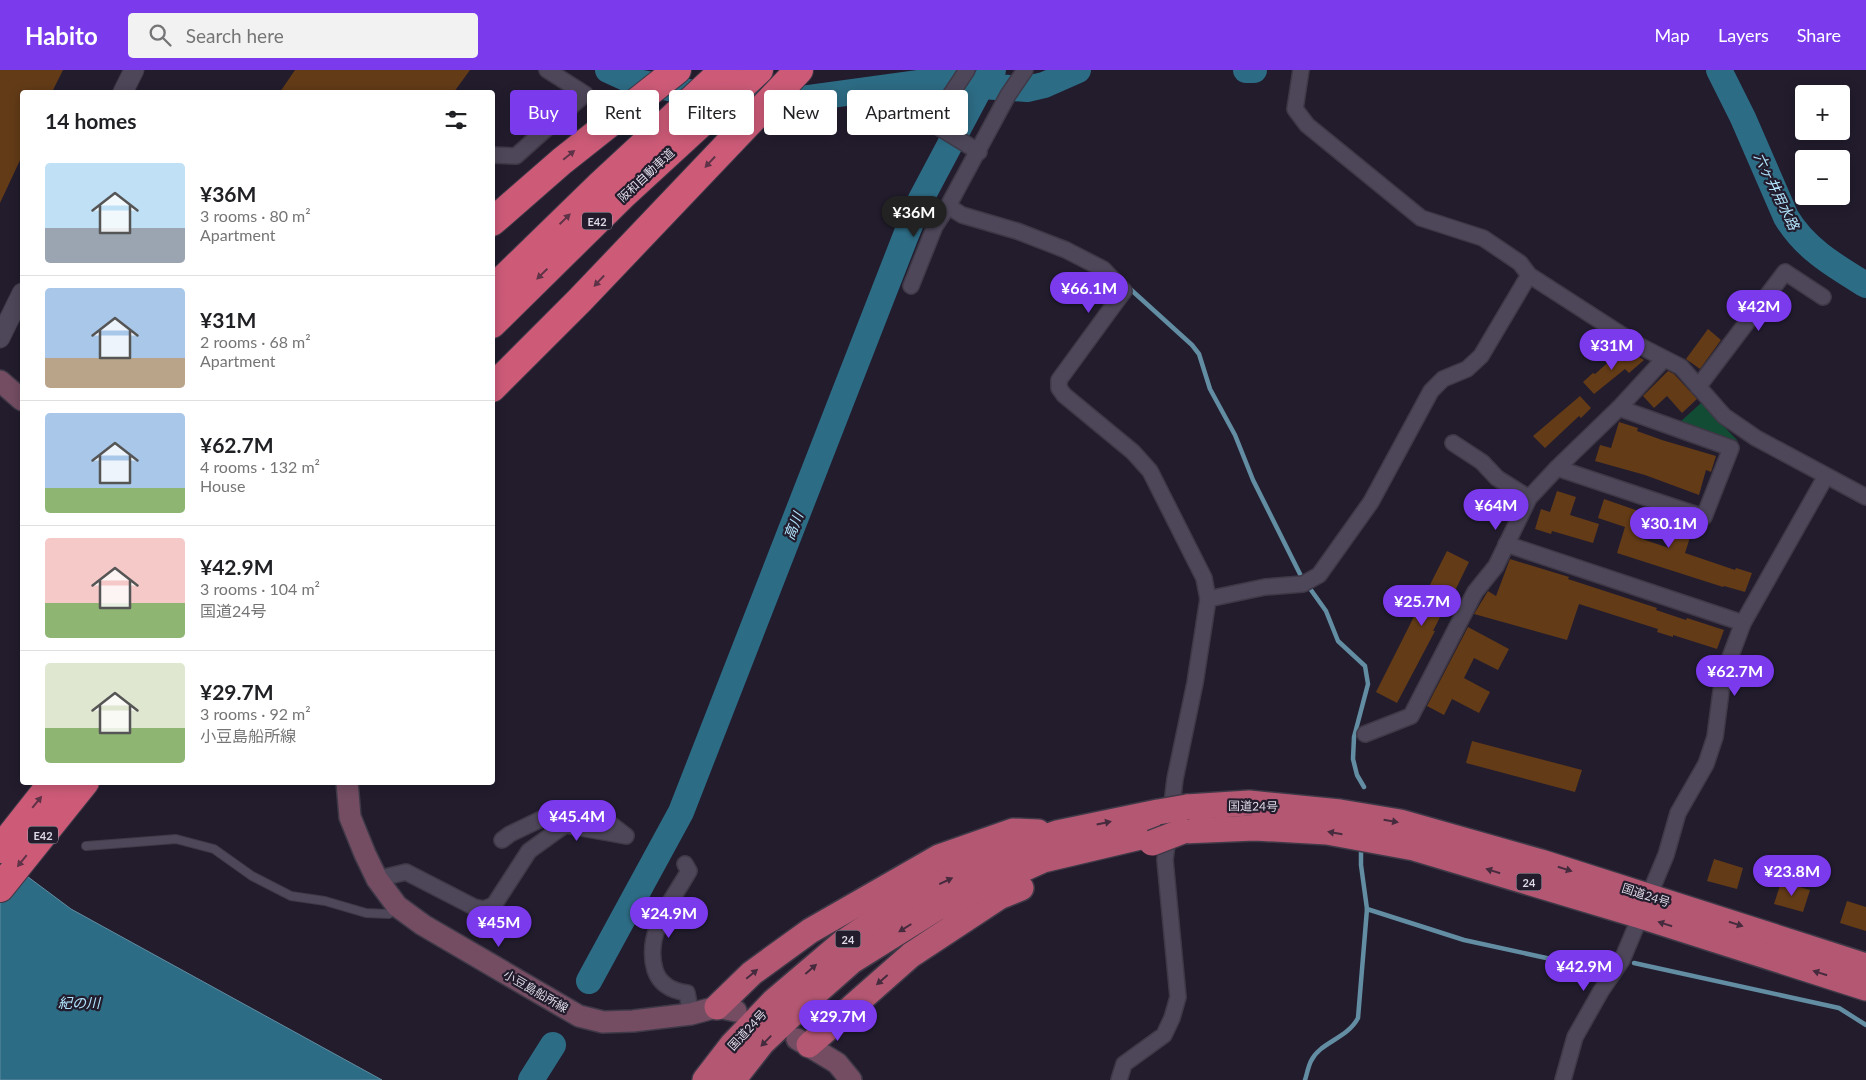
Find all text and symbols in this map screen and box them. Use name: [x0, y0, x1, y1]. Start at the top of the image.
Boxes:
search box: [128, 13, 478, 58]
text: Habito: [25, 21, 98, 50]
icon: search: [146, 21, 174, 49]
text: Search here: [186, 24, 284, 47]
text: Map: [1654, 24, 1690, 46]
text: Layers: [1718, 24, 1769, 46]
text: Share: [1797, 24, 1841, 46]
map controls: [1795, 85, 1850, 205]
button: +: [1795, 85, 1850, 140]
chip: Buy: [510, 90, 577, 135]
chip: Rent: [587, 90, 659, 135]
chip: Filters: [669, 90, 754, 135]
chip: New: [764, 90, 837, 135]
chip: Apartment: [847, 90, 968, 135]
icon: filters: [442, 106, 470, 134]
text: 14 homes: [45, 108, 136, 133]
street label: 阪和自動車道: [615, 145, 677, 205]
one-way arrow: [562, 150, 575, 161]
water label: 六ヶ井用水路: [1751, 150, 1803, 233]
button: −: [1795, 150, 1850, 205]
one-way arrow: [704, 156, 716, 168]
text: ¥36M: [200, 181, 256, 206]
icon: home: [85, 183, 145, 243]
pin: ¥36M: [884, 196, 944, 238]
text: ¥36M: [893, 202, 935, 221]
text: 3 rooms · 80 m²: [200, 206, 311, 225]
road number: E42: [582, 212, 612, 230]
one-way arrow: [558, 213, 570, 225]
text: Apartment: [200, 225, 275, 244]
one-way arrow: [537, 268, 549, 280]
pin: ¥66.1M: [1048, 272, 1130, 314]
one-way arrow: [593, 274, 605, 286]
text: ¥66.1M: [1061, 278, 1117, 297]
pin: ¥42M: [1729, 290, 1789, 332]
text: ¥42M: [1738, 296, 1780, 315]
text: ¥31M: [200, 307, 256, 332]
icon: home: [85, 308, 145, 368]
pin: ¥31M: [1582, 328, 1642, 371]
text: 2 rooms · 68 m²: [200, 332, 311, 351]
text: ¥31M: [1591, 335, 1633, 354]
text: Apartment: [200, 351, 275, 370]
text: ¥62.7M: [200, 432, 274, 457]
icon: home: [85, 433, 145, 493]
text: 4 rooms · 132 m²: [200, 457, 320, 476]
text: House: [200, 476, 245, 495]
pin: ¥64M: [1466, 488, 1526, 531]
text: ¥64M: [1475, 495, 1517, 514]
pin: ¥30.1M: [1628, 506, 1710, 549]
water label: 高川: [780, 508, 807, 542]
text: ¥30.1M: [1641, 513, 1697, 532]
text: ¥42.9M: [200, 554, 274, 579]
icon: home: [85, 558, 145, 618]
text: 3 rooms · 104 m²: [200, 579, 320, 598]
pin: ¥25.7M: [1381, 584, 1463, 627]
text: ¥25.7M: [1394, 591, 1450, 610]
text: 国道24号: [200, 601, 267, 620]
pin: ¥62.7M: [1694, 654, 1776, 697]
text: ¥62.7M: [1707, 661, 1763, 680]
text: ¥29.7M: [200, 679, 274, 704]
icon: home: [85, 683, 145, 743]
text: 3 rooms · 92 m²: [200, 704, 311, 723]
text: 小豆島船所線: [200, 726, 296, 745]
one-way arrow: [32, 796, 43, 809]
street label: 国道24号: [1228, 798, 1278, 814]
pin: ¥45.4M: [536, 800, 618, 842]
text: ¥45.4M: [549, 806, 605, 825]
one-way arrow: [1384, 817, 1400, 825]
one-way arrow: [1097, 819, 1112, 827]
road number: E42: [28, 826, 58, 844]
one-way arrow: [1326, 829, 1342, 837]
one-way arrow: [16, 854, 27, 867]
pin: ¥23.8M: [1751, 854, 1833, 897]
text: ¥23.8M: [1764, 861, 1820, 880]
one-way arrow: [1557, 866, 1572, 874]
one-way arrow: [1485, 867, 1500, 875]
road number: 24: [1516, 874, 1542, 890]
one-way arrow: [939, 876, 953, 884]
street label: 国道24号: [1620, 880, 1672, 910]
pin: ¥24.9M: [628, 896, 710, 939]
text: ¥24.9M: [641, 903, 697, 922]
pin: ¥45M: [469, 906, 529, 948]
text: ¥45M: [478, 912, 520, 931]
one-way arrow: [1657, 919, 1672, 927]
one-way arrow: [1729, 920, 1744, 928]
one-way arrow: [899, 924, 912, 933]
road number: 24: [836, 931, 860, 948]
pin: ¥42.9M: [1543, 950, 1625, 992]
text: ¥42.9M: [1556, 956, 1612, 975]
one-way arrow: [804, 964, 817, 975]
street label: 小豆島船所線: [501, 967, 571, 1015]
one-way arrow: [745, 968, 758, 979]
one-way arrow: [1812, 969, 1827, 977]
one-way arrow: [877, 974, 889, 986]
water label: 紀の川: [58, 994, 102, 1011]
pin: ¥29.7M: [797, 1000, 879, 1042]
text: ¥29.7M: [810, 1006, 866, 1025]
street label: 国道24号: [724, 1007, 770, 1053]
one-way arrow: [760, 1034, 772, 1046]

